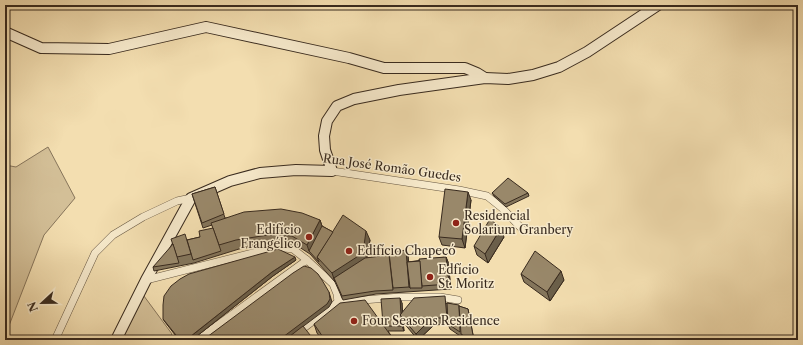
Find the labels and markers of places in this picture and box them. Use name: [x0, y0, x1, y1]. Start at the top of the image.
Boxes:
place label: Residencial Solarium Granbery: [464, 208, 573, 237]
marker: Residencial Solarium Granbery: [451, 218, 461, 228]
place label: Edifício Frangélico: [241, 222, 301, 251]
marker: Edifício Frangélico: [304, 232, 314, 242]
place label: Edifício Chapecó: [357, 243, 456, 258]
marker: Edifício Chapecó: [344, 246, 354, 256]
place label: Edfício St. Moritz: [438, 262, 494, 291]
marker: Edfício St. Moritz: [425, 272, 435, 282]
place label: Four Seasons Residence: [362, 313, 500, 328]
marker: Four Seasons Residence: [349, 316, 359, 326]

